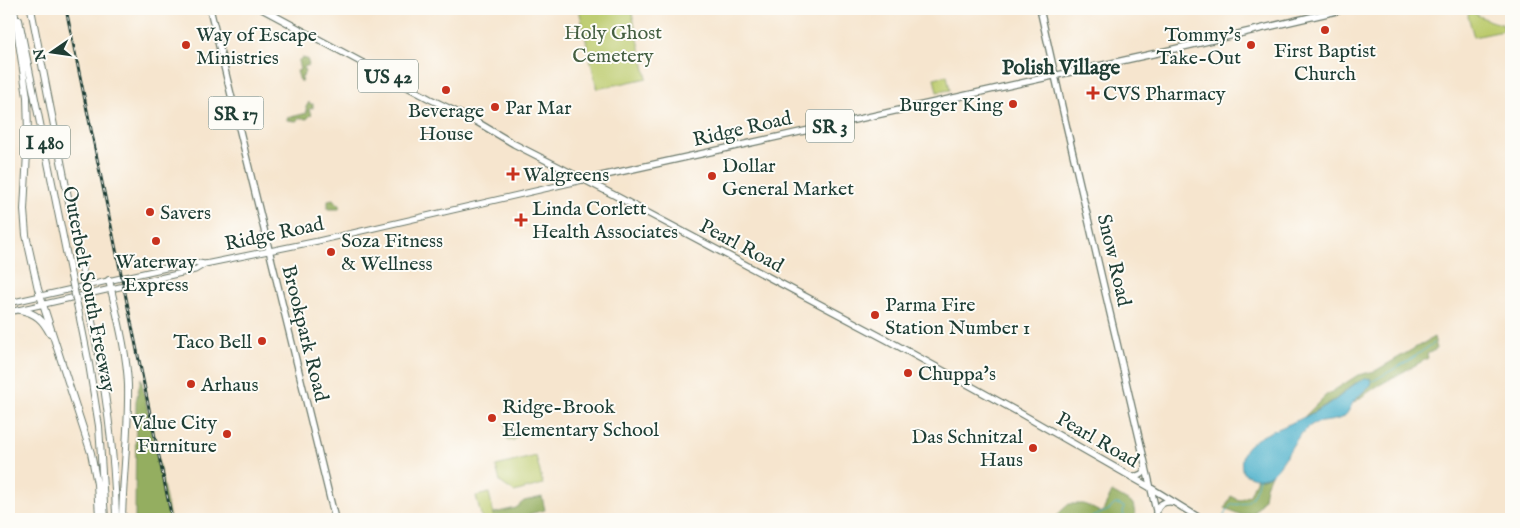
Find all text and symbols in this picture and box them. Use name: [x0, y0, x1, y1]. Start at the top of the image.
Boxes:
park label: Holy Ghost Cemetery: [564, 21, 662, 69]
place label: Way of Escape Ministries: [196, 23, 317, 71]
place label: Tommy's Take-Out: [1156, 23, 1241, 71]
marker: First Baptist Church: [1319, 24, 1331, 36]
north arrow: [28, 28, 78, 78]
marker: Way of Escape Ministries: [180, 39, 192, 51]
marker: Tommy's Take-Out: [1245, 39, 1257, 51]
place label: First Baptist Church: [1274, 39, 1376, 87]
text: N: [30, 47, 51, 64]
district label: Polish Village: [1002, 55, 1121, 82]
road number: US 42: [358, 59, 418, 92]
place label: CVS Pharmacy: [1103, 82, 1226, 107]
marker: Beverage House: [440, 84, 452, 96]
marker: CVS Pharmacy: [1087, 87, 1099, 99]
place label: Burger King: [899, 93, 1004, 118]
road number: SR 17: [208, 96, 264, 130]
place label: Par Mar: [505, 96, 572, 121]
marker: Burger King: [1007, 98, 1019, 110]
place label: Beverage House: [408, 99, 484, 147]
marker: Par Mar: [489, 101, 501, 113]
street label: Ridge Road: [690, 106, 795, 153]
road number: SR 3: [806, 110, 854, 142]
road number: I 480: [20, 125, 70, 158]
place label: Dollar General Market: [722, 154, 854, 202]
place label: Walgreens: [523, 163, 609, 188]
marker: Walgreens: [507, 168, 519, 180]
marker: Dollar General Market: [706, 170, 718, 182]
street label: Outerbelt South Freeway: [56, 184, 121, 395]
place label: Linda Corlett Health Associates: [532, 197, 678, 245]
place label: Savers: [160, 201, 211, 226]
marker: Savers: [144, 206, 156, 218]
street label: Ridge Road: [222, 212, 326, 257]
street label: Snow Road: [1091, 212, 1136, 309]
marker: Linda Corlett Health Associates: [514, 213, 528, 227]
street label: Pearl Road: [695, 214, 788, 279]
place label: Soza Fitness & Wellness: [341, 229, 443, 277]
marker: Waterway Express: [150, 235, 162, 247]
marker: Soza Fitness & Wellness: [325, 246, 337, 258]
place label: Waterway Express: [115, 250, 197, 298]
street label: Brookpark Road: [276, 263, 334, 405]
place label: Parma Fire Station Number 1: [885, 293, 1030, 341]
marker: Parma Fire Station Number 1: [869, 309, 881, 321]
place label: Taco Bell: [173, 330, 253, 355]
marker: Taco Bell: [256, 335, 268, 347]
place label: Chuppa's: [918, 362, 996, 387]
marker: Chuppa's: [902, 367, 914, 379]
place label: Arhaus: [200, 373, 258, 398]
marker: Arhaus: [185, 378, 197, 390]
place label: Ridge-Brook Elementary School: [502, 395, 660, 443]
street label: Pearl Road: [1051, 407, 1143, 474]
place label: Value City Furniture: [130, 411, 217, 459]
marker: Ridge-Brook Elementary School: [486, 412, 498, 424]
place label: Das Schnitzal Haus: [911, 425, 1024, 473]
marker: Value City Furniture: [221, 428, 233, 440]
marker: Das Schnitzal Haus: [1027, 442, 1039, 454]

